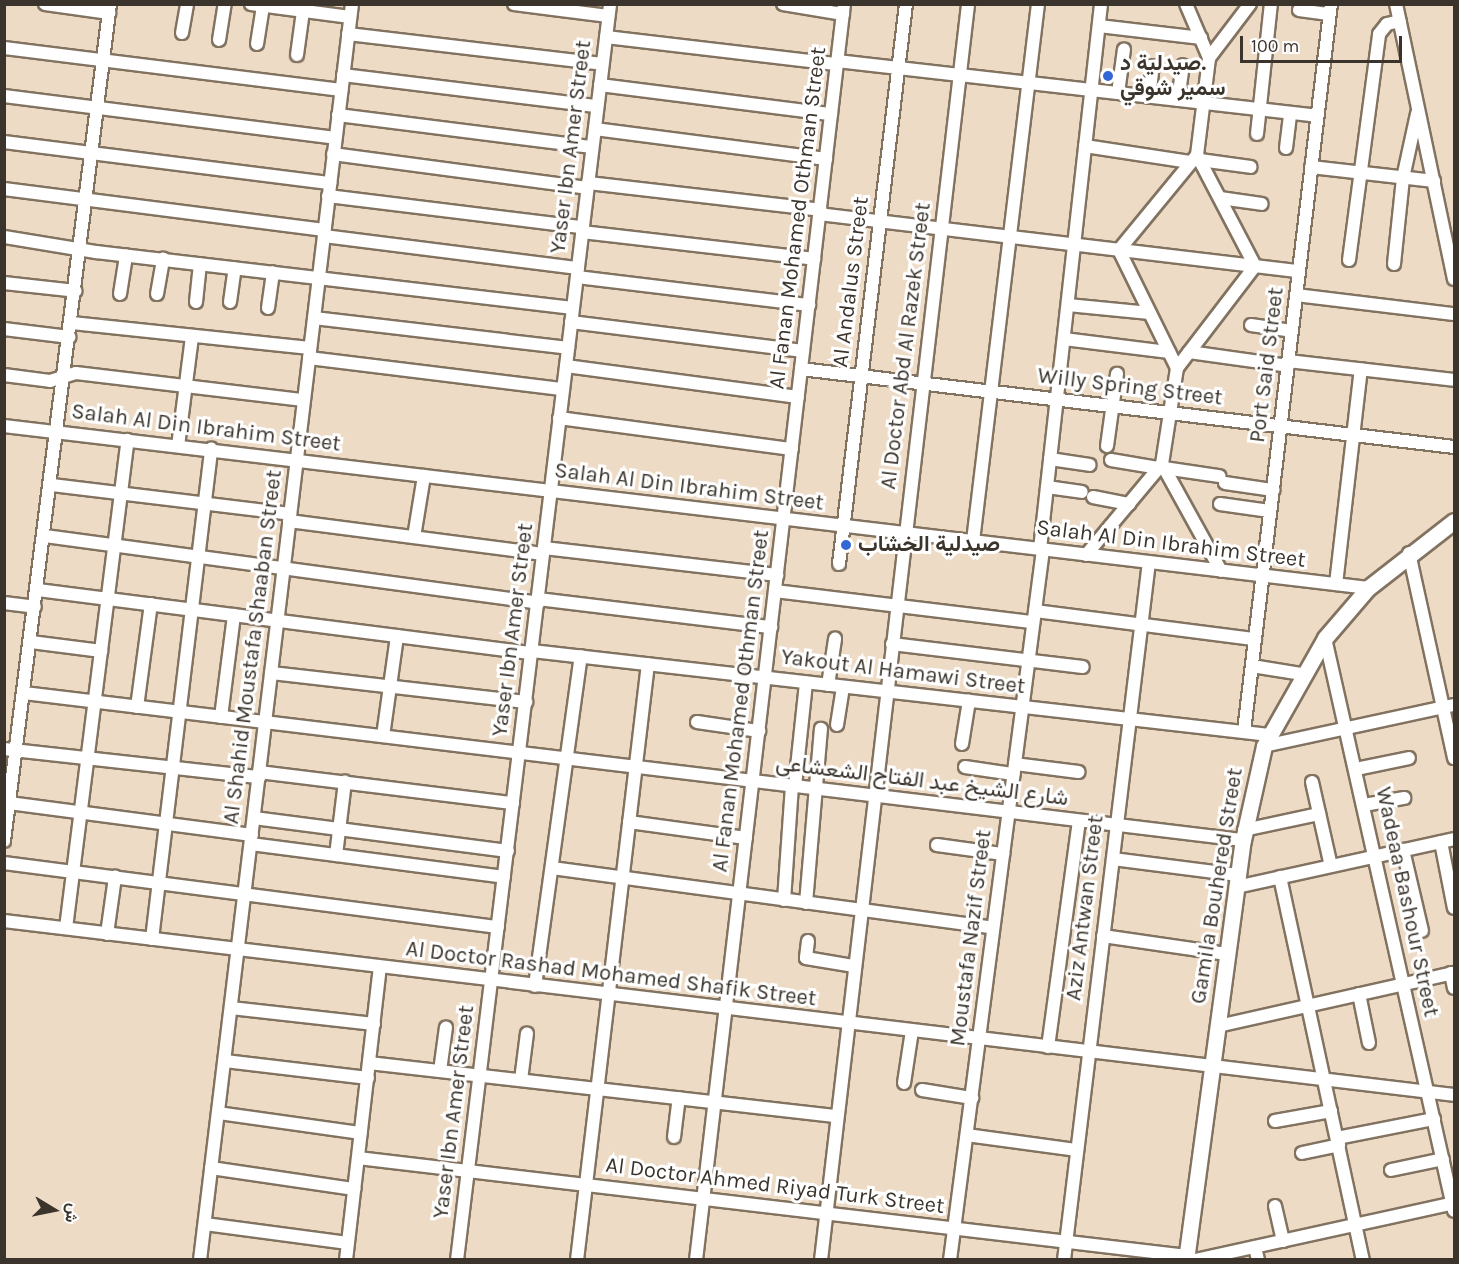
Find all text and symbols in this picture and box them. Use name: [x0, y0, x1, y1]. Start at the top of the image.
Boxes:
scale bar: [1243, 24, 1405, 62]
text: 100 m: [1251, 35, 1299, 57]
street label: Yaser Ibn Amer Street: [545, 39, 597, 255]
street label: Al Fanan Mohamed Othman Street: [764, 45, 832, 391]
place label: صيدلية د. سمير شوقي: [1120, 50, 1225, 101]
marker: صيدلية د. سمير شوقي: [1101, 69, 1115, 83]
street label: Al Andalus Street: [827, 195, 875, 369]
street label: Al Doctor Abd Al Razek Street: [875, 201, 937, 491]
street label: Port Said Street: [1244, 286, 1290, 444]
street label: Willy Spring Street: [1036, 363, 1224, 411]
street label: Salah Al Din Ibrahim Street: [70, 398, 342, 458]
street label: Salah Al Din Ibrahim Street: [553, 457, 825, 517]
street label: Al Shahid Moustafa Shaaban Street: [218, 469, 288, 825]
street label: Salah Al Din Ibrahim Street: [1035, 514, 1307, 574]
street label: Yaser Ibn Amer Street: [487, 522, 539, 738]
street label: Al Fanan Mohamed Othman Street: [707, 528, 775, 874]
place label: صيدلية الخشاب: [858, 532, 1000, 558]
marker: صيدلية الخشاب: [839, 538, 853, 552]
street label: Yakout Al Hamawi Street: [779, 644, 1027, 700]
street label: شارع الشيخ عبد الفتاح الشعشاعى: [774, 750, 1070, 812]
street label: Gamila Bouhered Street: [1185, 766, 1249, 1006]
street label: Wadeaa Bashour Street: [1370, 785, 1444, 1019]
street label: Aziz Antwan Street: [1061, 814, 1109, 1002]
street label: Moustafa Nazif Street: [945, 828, 997, 1048]
street label: Al Doctor Rashad Mohamed Shafik Street: [404, 936, 818, 1012]
street label: Yaser Ibn Amer Street: [428, 1004, 480, 1220]
street label: Al Doctor Ahmed Riyad Turk Street: [604, 1152, 946, 1220]
north arrow: [24, 1180, 84, 1240]
text: ش: [61, 1202, 83, 1224]

